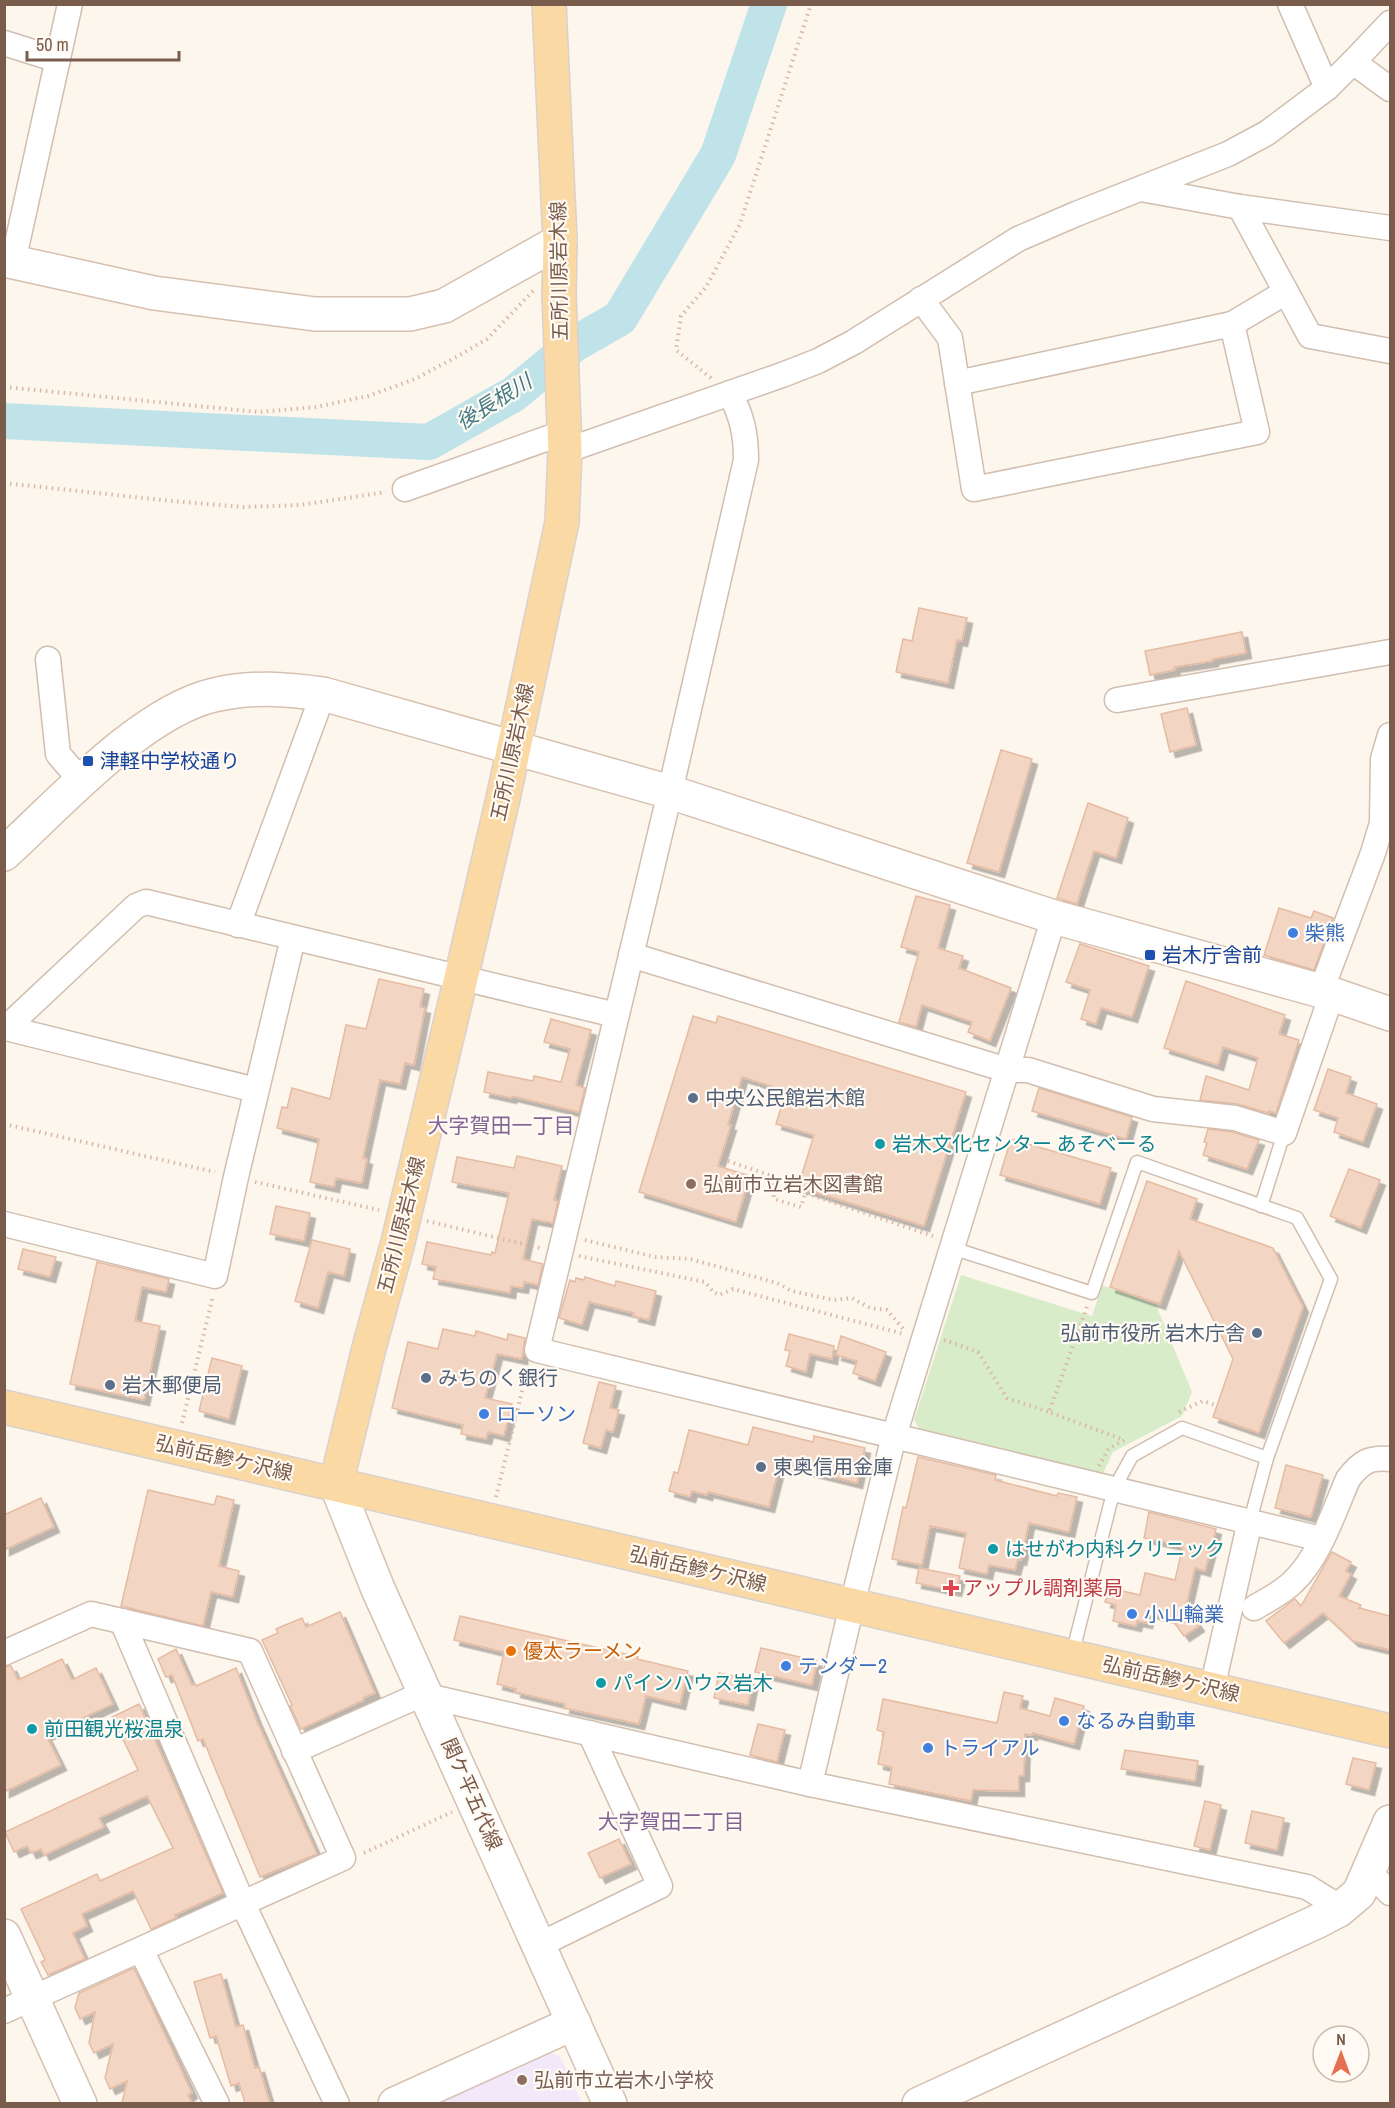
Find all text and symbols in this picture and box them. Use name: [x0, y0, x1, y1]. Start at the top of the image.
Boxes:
scale bar: [27, 24, 178, 62]
text: 50 m: [36, 32, 69, 57]
street label: 五所川原岩木線: [544, 201, 573, 341]
water label: 後長根川: [450, 366, 539, 436]
street label: 五所川原岩木線: [484, 681, 539, 823]
place label: 津軽中学校通り: [100, 747, 240, 774]
marker: 津軽中学校通り: [81, 754, 95, 768]
place label: 柴熊: [1305, 919, 1345, 946]
marker: 柴熊: [1286, 926, 1300, 940]
place label: 岩木庁舎前: [1162, 941, 1262, 968]
marker: 岩木庁舎前: [1143, 948, 1157, 962]
place label: 中央公民館岩木館: [705, 1084, 865, 1111]
marker: 中央公民館岩木館: [686, 1091, 700, 1105]
district label: 大字賀田一丁目: [428, 1111, 575, 1140]
place label: 岩木文化センター あそべーる: [892, 1130, 1157, 1157]
marker: 岩木文化センター あそべーる: [873, 1137, 887, 1151]
street label: 五所川原岩木線: [370, 1154, 431, 1296]
place label: 弘前市立岩木図書館: [703, 1170, 883, 1197]
marker: 弘前市立岩木図書館: [684, 1177, 698, 1191]
place label: 弘前市役所 岩木庁舎: [1060, 1319, 1245, 1346]
marker: 弘前市役所 岩木庁舎: [1250, 1326, 1264, 1340]
place label: みちのく銀行: [438, 1364, 558, 1391]
place label: 岩木郵便局: [122, 1371, 222, 1398]
marker: みちのく銀行: [419, 1371, 433, 1385]
marker: 岩木郵便局: [103, 1378, 117, 1392]
place label: ローソン: [496, 1400, 576, 1427]
marker: ローソン: [477, 1407, 491, 1421]
street label: 弘前岳鰺ケ沢線: [153, 1429, 295, 1486]
place label: 東奥信用金庫: [773, 1453, 893, 1480]
marker: 東奥信用金庫: [754, 1460, 768, 1474]
place label: はせがわ内科クリニック: [1005, 1535, 1225, 1562]
street label: 弘前岳鰺ケ沢線: [627, 1540, 769, 1597]
marker: はせがわ内科クリニック: [986, 1542, 1000, 1556]
place label: アップル調剤薬局: [963, 1574, 1123, 1601]
marker: アップル調剤薬局: [944, 1581, 958, 1595]
place label: 小山輪業: [1144, 1600, 1224, 1627]
marker: 小山輪業: [1125, 1607, 1139, 1621]
place label: 優太ラーメン: [523, 1637, 642, 1664]
marker: 優太ラーメン: [504, 1644, 518, 1658]
street label: 弘前岳鰺ケ沢線: [1100, 1650, 1242, 1707]
place label: テンダー2: [798, 1652, 887, 1679]
marker: テンダー2: [779, 1659, 793, 1673]
place label: パインハウス岩木: [613, 1669, 773, 1696]
marker: パインハウス岩木: [594, 1676, 608, 1690]
place label: なるみ自動車: [1076, 1707, 1196, 1734]
marker: なるみ自動車: [1057, 1714, 1071, 1728]
place label: 前田観光桜温泉: [44, 1715, 184, 1742]
marker: 前田観光桜温泉: [25, 1722, 39, 1736]
street label: 関ケ平五代線: [436, 1733, 509, 1854]
place label: トライアル: [940, 1734, 1040, 1761]
marker: トライアル: [921, 1741, 935, 1755]
district label: 大字賀田二丁目: [598, 1807, 745, 1836]
north arrow: [1311, 2024, 1371, 2084]
text: N: [1336, 2028, 1346, 2050]
place label: 弘前市立岩木小学校: [534, 2066, 714, 2093]
marker: 弘前市立岩木小学校: [515, 2073, 529, 2087]

